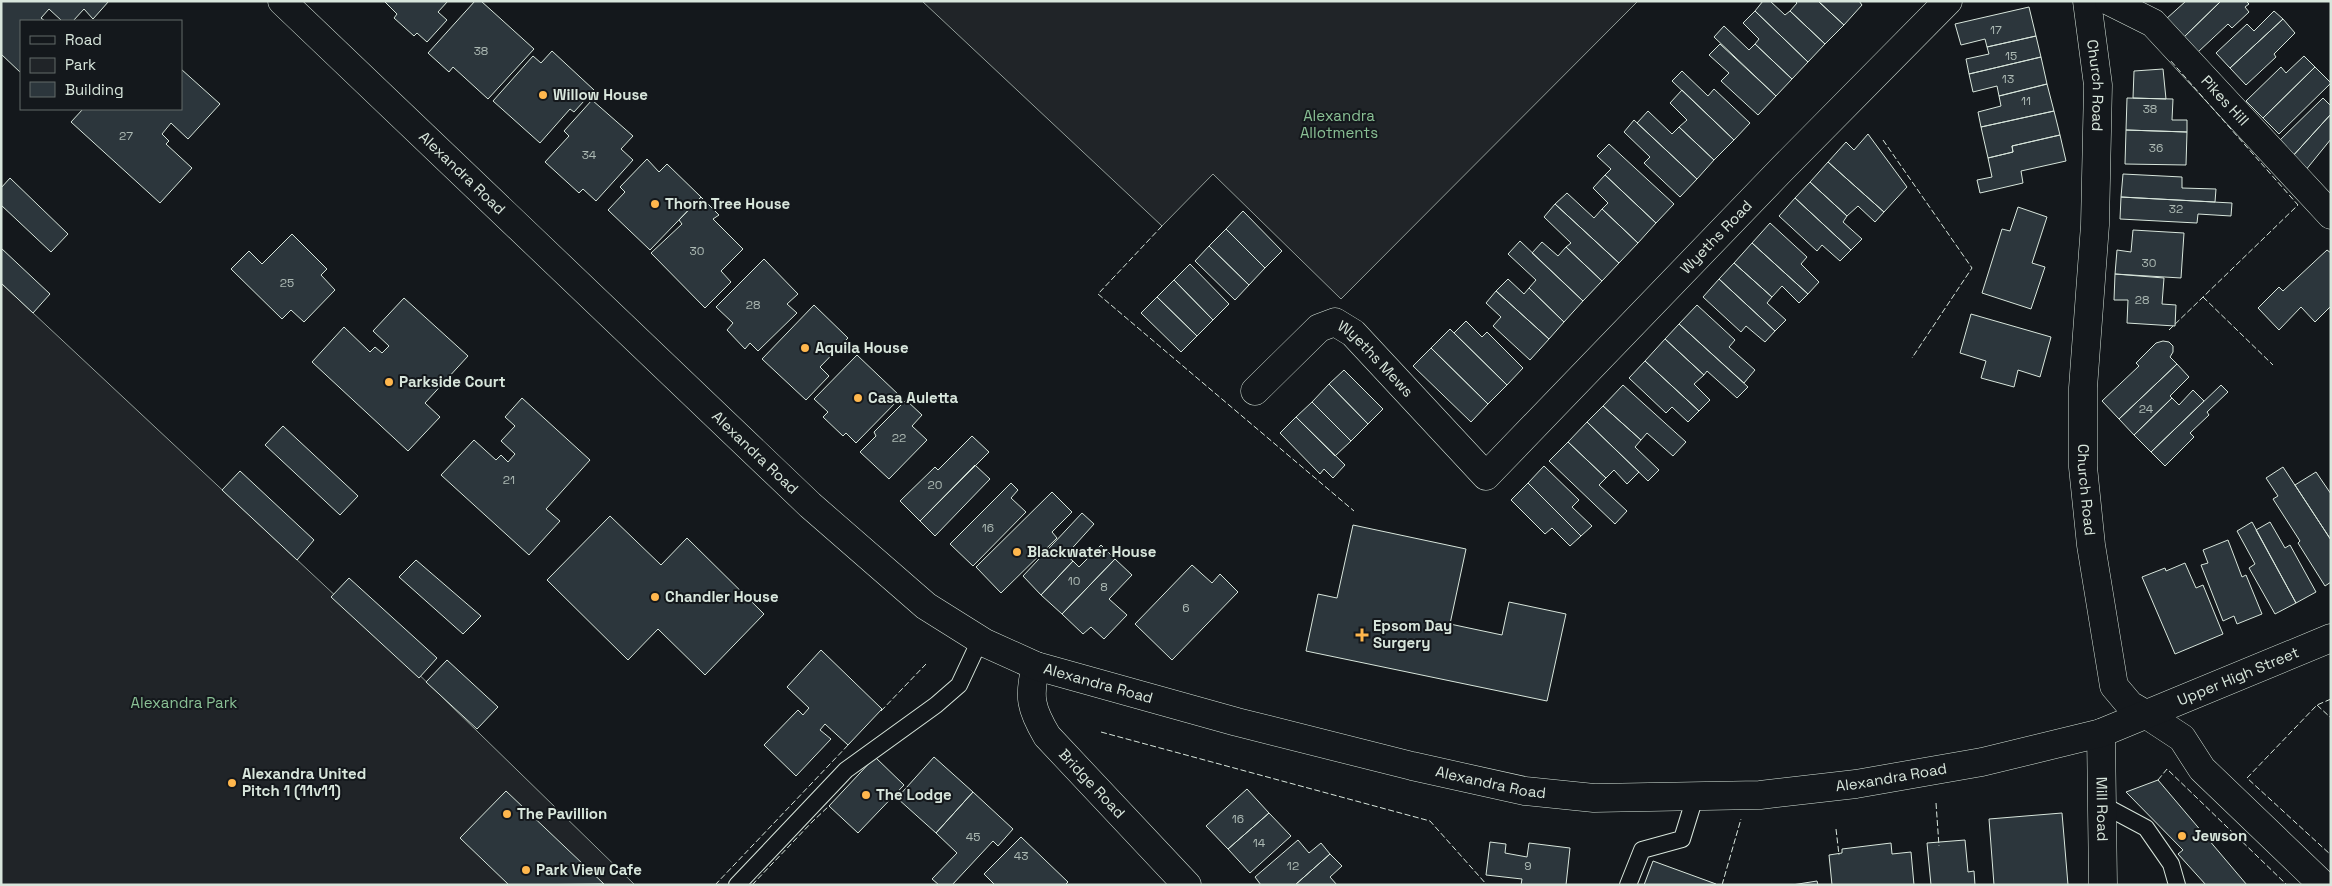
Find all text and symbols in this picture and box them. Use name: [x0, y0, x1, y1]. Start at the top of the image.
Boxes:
legend: [20, 20, 182, 110]
house number: 17: [1990, 22, 2002, 38]
text: Road: [65, 30, 102, 49]
street label: Church Road: [2083, 38, 2108, 132]
house number: 38: [474, 43, 488, 59]
house number: 15: [2005, 48, 2017, 64]
text: Park: [65, 55, 96, 74]
house number: 13: [2002, 71, 2014, 87]
street label: Pikes Hill: [2197, 71, 2253, 129]
text: Building: [65, 80, 124, 99]
place label: Willow House: [553, 85, 648, 104]
marker: Willow House: [537, 89, 549, 101]
house number: 11: [2021, 93, 2031, 109]
house number: 38: [2143, 101, 2157, 117]
park label: Alexandra Allotments: [1300, 106, 1378, 142]
street label: Alexandra Road: [415, 127, 510, 218]
house number: 27: [119, 128, 133, 144]
house number: 36: [2149, 140, 2163, 156]
house number: 34: [582, 147, 597, 163]
place label: Thorn Tree House: [665, 194, 790, 213]
street label: Wyeths Road: [1676, 196, 1756, 278]
marker: Thorn Tree House: [649, 198, 661, 210]
house number: 32: [2169, 201, 2183, 217]
house number: 30: [690, 243, 704, 259]
house number: 30: [2142, 255, 2156, 271]
house number: 25: [280, 275, 294, 291]
house number: 28: [2135, 292, 2149, 308]
house number: 28: [746, 297, 760, 313]
street label: Wyeths Mews: [1335, 316, 1418, 401]
place label: Aquila House: [815, 338, 909, 357]
marker: Aquila House: [799, 342, 811, 354]
place label: Parkside Court: [399, 372, 506, 391]
marker: Parkside Court: [383, 376, 395, 388]
place label: Casa Auletta: [868, 388, 958, 407]
marker: Casa Auletta: [852, 392, 864, 404]
house number: 24: [2139, 401, 2154, 417]
street label: Alexandra Road: [708, 406, 803, 498]
house number: 22: [892, 430, 906, 446]
street label: Church Road: [2074, 444, 2100, 536]
house number: 21: [503, 472, 515, 488]
house number: 20: [928, 477, 942, 493]
house number: 16: [982, 520, 994, 536]
place label: Blackwater House: [1027, 542, 1157, 561]
marker: Blackwater House: [1011, 546, 1023, 558]
house number: 10: [1068, 573, 1080, 589]
house number: 8: [1100, 579, 1108, 595]
place label: Chandler House: [665, 587, 779, 606]
marker: Chandler House: [649, 591, 661, 603]
house number: 6: [1182, 600, 1190, 616]
place label: Epsom Day Surgery: [1373, 616, 1452, 652]
marker: Epsom Day Surgery: [1355, 628, 1369, 642]
street label: Upper High Street: [2174, 642, 2302, 709]
street label: Alexandra Road: [1042, 659, 1155, 707]
park label: Alexandra Park: [131, 693, 237, 712]
street label: Bridge Road: [1055, 745, 1129, 822]
street label: Alexandra Road: [1835, 758, 1948, 795]
street label: Alexandra Road: [1434, 761, 1547, 802]
place label: Alexandra United Pitch 1 (11v11): [242, 764, 366, 800]
street label: Mill Road: [2093, 776, 2112, 841]
marker: Alexandra United Pitch 1 (11v11): [226, 777, 238, 789]
place label: The Lodge: [876, 785, 952, 804]
marker: The Lodge: [860, 789, 872, 801]
place label: The Pavillion: [517, 804, 607, 823]
marker: The Pavillion: [501, 808, 513, 820]
house number: 16: [1232, 811, 1244, 827]
place label: Jewson: [2192, 826, 2247, 845]
house number: 45: [966, 829, 980, 845]
marker: Jewson: [2176, 830, 2188, 842]
house number: 14: [1253, 835, 1266, 851]
house number: 43: [1014, 848, 1028, 864]
house number: 12: [1287, 858, 1299, 874]
house number: 9: [1524, 858, 1532, 874]
place label: Park View Cafe: [536, 860, 642, 879]
marker: Park View Cafe: [520, 864, 532, 876]

